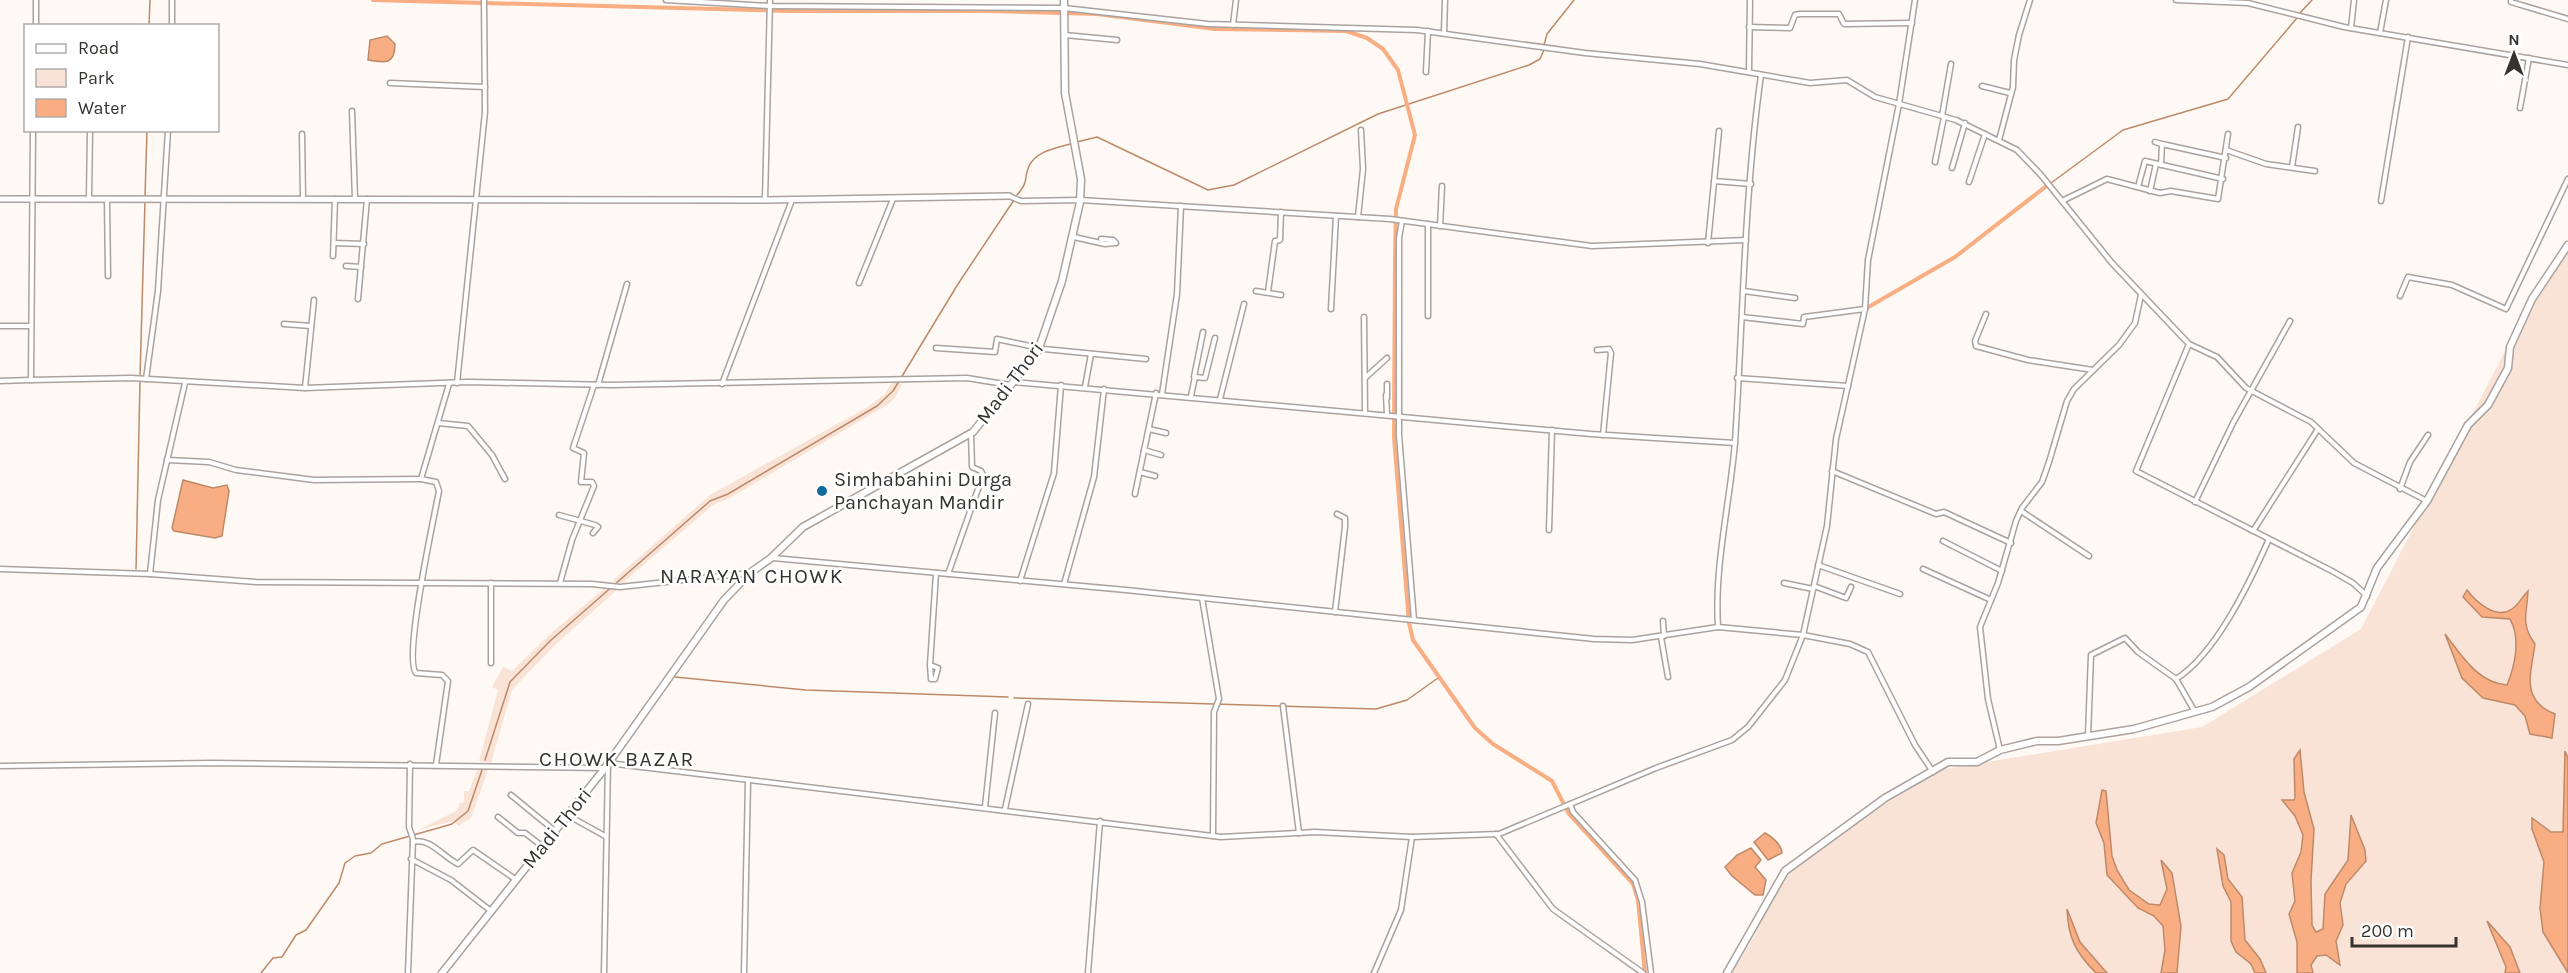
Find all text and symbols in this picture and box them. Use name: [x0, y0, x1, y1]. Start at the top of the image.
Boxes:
legend: [24, 24, 219, 132]
north arrow: [2484, 24, 2544, 84]
text: N: [2508, 30, 2520, 49]
text: Road: [78, 37, 119, 59]
text: Park: [78, 67, 115, 89]
text: Water: [78, 97, 126, 119]
street label: Madi Thori: [972, 337, 1048, 429]
place label: Simhabahini Durga Panchayan Mandir: [834, 468, 1012, 514]
marker: Simhabahini Durga Panchayan Mandir: [815, 484, 829, 498]
district label: NARAYAN CHOWK: [660, 564, 844, 588]
district label: CHOWK BAZAR: [539, 747, 695, 771]
street label: Madi Thori: [518, 783, 596, 873]
scale bar: [2352, 910, 2456, 948]
text: 200 m: [2361, 920, 2414, 942]

